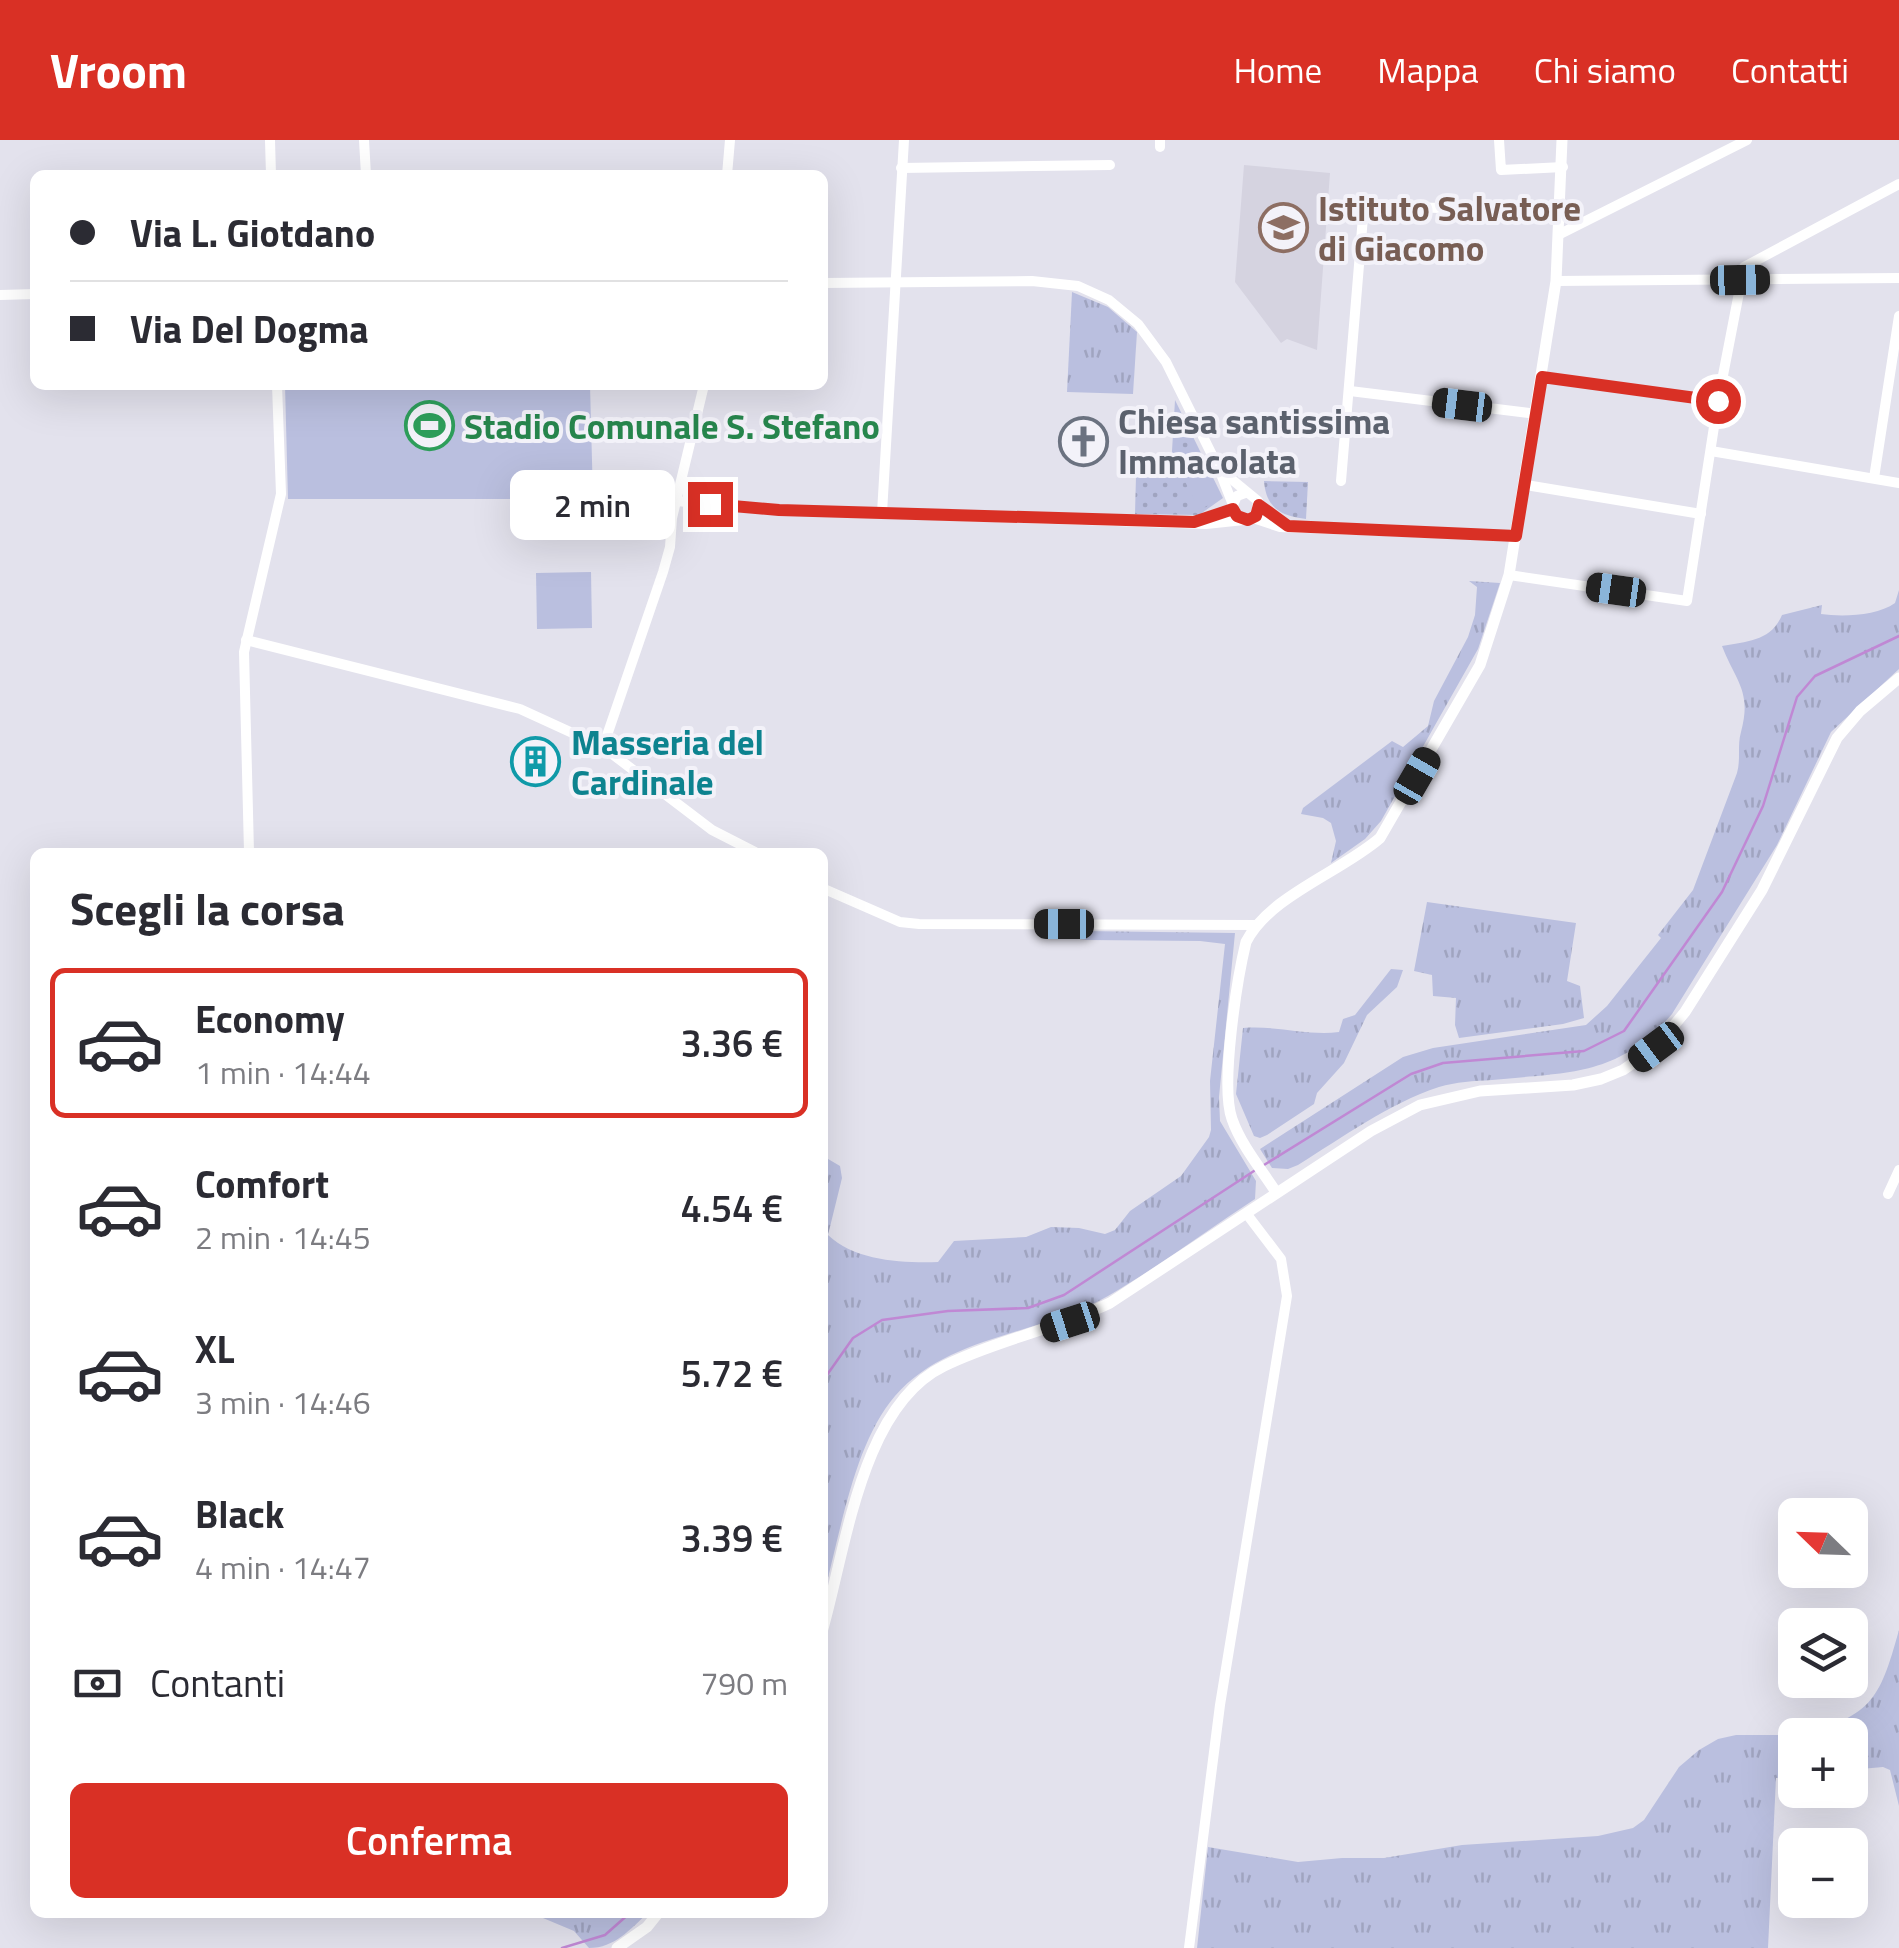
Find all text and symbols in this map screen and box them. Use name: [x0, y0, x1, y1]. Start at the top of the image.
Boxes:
text: Vroom: [50, 34, 187, 107]
text: Home: [1233, 43, 1322, 97]
text: Mappa: [1377, 43, 1479, 97]
text: Chi siamo: [1534, 43, 1676, 97]
text: Contatti: [1731, 43, 1849, 97]
place label: Istituto Salvatore di Giacomo: [1318, 181, 1581, 275]
school or university icon: Istituto Salvatore di Giacomo: [1257, 202, 1309, 254]
text: Via L. Giotdano: [130, 204, 375, 262]
car: [1710, 264, 1770, 296]
text: Via Del Dogma: [130, 300, 369, 358]
route start: [1696, 379, 1741, 424]
car: [1430, 386, 1494, 424]
place label: Chiesa santissima Immacolata: [1118, 394, 1390, 488]
place label: Stadio Comunale S. Stefano: [464, 399, 880, 453]
sports icon: Stadio Comunale S. Stefano: [403, 400, 455, 452]
church icon: Chiesa santissima Immacolata: [1057, 415, 1109, 467]
callout: 2 min: [510, 469, 675, 539]
text: 2 min: [554, 481, 631, 529]
route end: [688, 482, 733, 527]
car: [1584, 571, 1648, 609]
place label: Masseria del Cardinale: [571, 715, 764, 809]
building icon: Masseria del Cardinale: [510, 736, 562, 788]
car: [1389, 743, 1445, 809]
text: Scegli la corsa: [70, 874, 345, 942]
car: [1034, 909, 1094, 939]
text: Economy: [195, 990, 345, 1048]
icon: car: [75, 998, 165, 1088]
text: 3.36 €: [680, 1014, 783, 1072]
car: [1623, 1017, 1689, 1077]
text: 1 min · 14:44: [195, 1048, 371, 1096]
text: Comfort: [195, 1155, 329, 1213]
icon: car: [75, 1163, 165, 1253]
text: 4.54 €: [680, 1179, 783, 1237]
text: 2 min · 14:45: [195, 1213, 371, 1261]
car: [1037, 1298, 1103, 1346]
text: XL: [195, 1320, 235, 1378]
icon: car: [75, 1328, 165, 1418]
text: 5.72 €: [680, 1344, 783, 1402]
text: 3 min · 14:46: [195, 1378, 371, 1426]
text: Black: [195, 1485, 284, 1543]
icon: car: [75, 1493, 165, 1583]
north arrow: [1778, 1498, 1868, 1588]
map controls: [1778, 1498, 1868, 1918]
text: 3.39 €: [680, 1509, 783, 1567]
text: 4 min · 14:47: [195, 1543, 371, 1591]
button: layers: [1778, 1608, 1868, 1698]
text: Contanti: [150, 1654, 285, 1712]
icon: cash: [70, 1656, 125, 1711]
text: 790 m: [700, 1659, 788, 1707]
button: +: [1778, 1718, 1868, 1808]
button: Conferma: [70, 1783, 788, 1898]
button: −: [1778, 1828, 1868, 1918]

